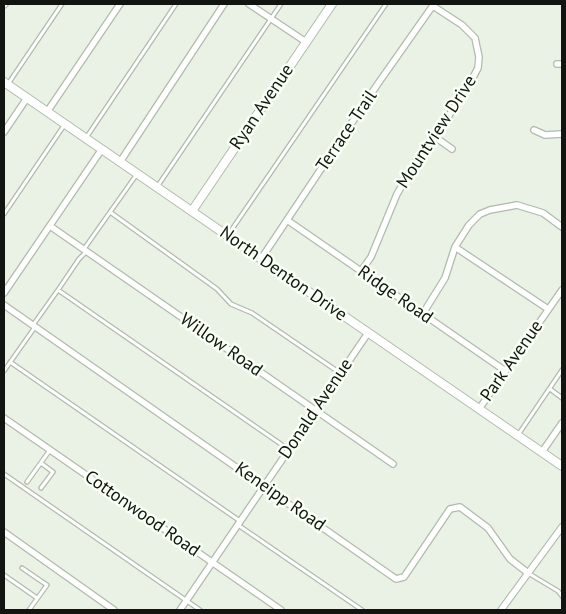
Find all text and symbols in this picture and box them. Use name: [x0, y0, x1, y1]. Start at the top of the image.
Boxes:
street label: Ryan Avenue: [226, 60, 298, 154]
street label: Mountview Drive: [392, 71, 482, 193]
street label: Terrace Trail: [312, 86, 382, 176]
street label: North Denton Drive: [215, 222, 351, 326]
street label: Ridge Road: [353, 261, 437, 329]
street label: Willow Road: [176, 309, 266, 381]
street label: Park Avenue: [476, 316, 548, 406]
street label: Donald Avenue: [275, 355, 357, 463]
street label: Keneipp Road: [231, 458, 329, 536]
street label: Cottonwood Road: [80, 466, 204, 562]

